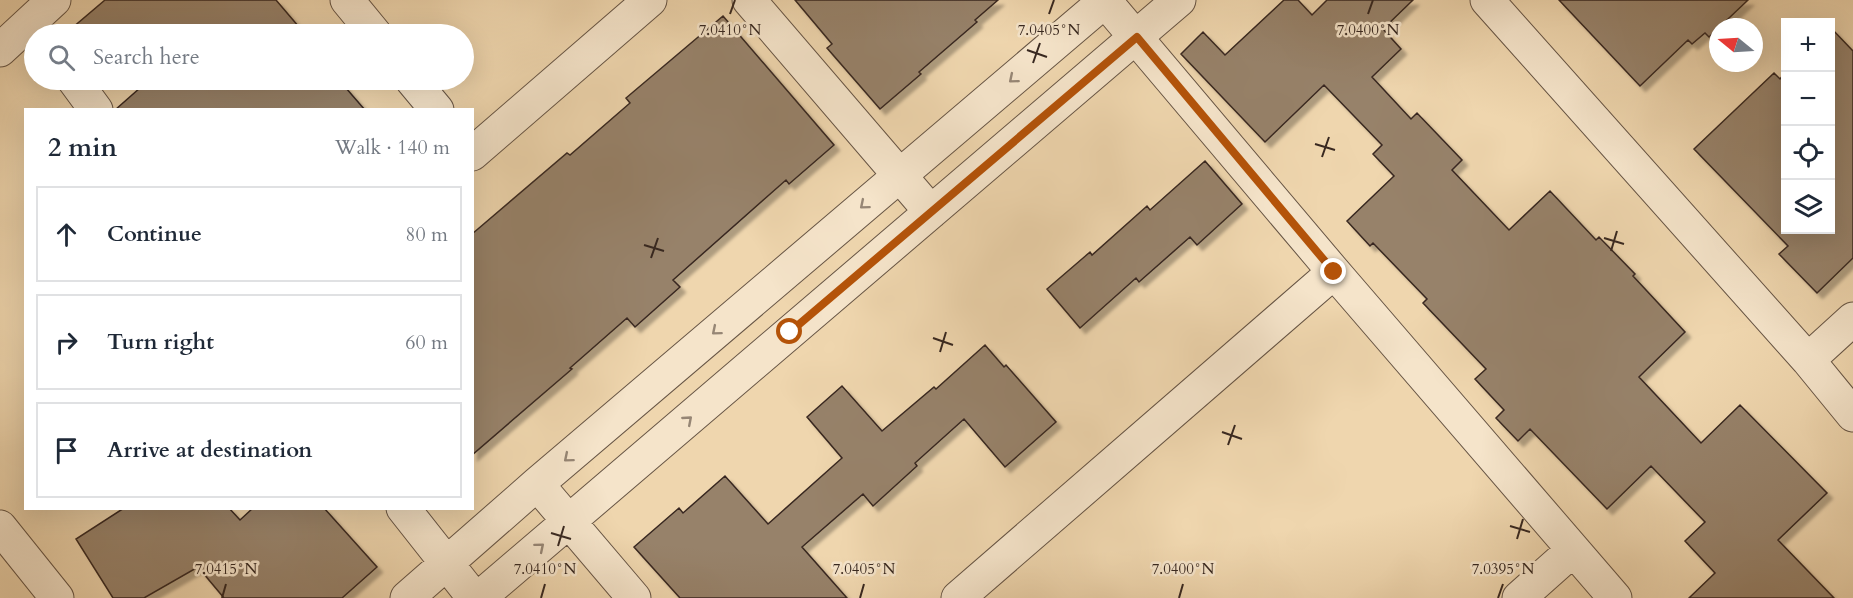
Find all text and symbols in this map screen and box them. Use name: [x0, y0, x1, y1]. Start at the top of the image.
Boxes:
north arrow: [1709, 18, 1763, 72]
map controls: [1781, 18, 1835, 234]
button: +: [1781, 18, 1835, 72]
text: 7.0410°N: [699, 20, 762, 40]
text: 7.0405°N: [1018, 20, 1081, 40]
text: 7.0400°N: [1337, 20, 1400, 40]
search box: [24, 24, 474, 90]
icon: search: [45, 41, 78, 74]
text: Search here: [93, 42, 200, 72]
one-way arrow: [1009, 71, 1020, 82]
button: −: [1781, 72, 1835, 126]
button: locate: [1781, 126, 1835, 180]
text: 2 min: [48, 130, 117, 165]
text: Walk · 140 m: [335, 134, 450, 161]
button: layers: [1781, 180, 1835, 234]
one-way arrow: [860, 197, 871, 208]
icon: ahead: [50, 218, 83, 251]
text: Continue: [107, 219, 202, 249]
text: 80 m: [405, 221, 448, 248]
route end: [1320, 258, 1346, 284]
route start: [776, 318, 802, 344]
one-way arrow: [712, 324, 723, 335]
icon: right: [50, 326, 83, 359]
text: Turn right: [107, 327, 214, 357]
text: 60 m: [405, 329, 448, 356]
one-way arrow: [681, 416, 692, 427]
icon: arrive: [50, 434, 83, 467]
text: Arrive at destination: [107, 435, 312, 465]
one-way arrow: [564, 451, 575, 462]
one-way arrow: [533, 543, 544, 554]
text: 7.0415°N: [195, 559, 258, 579]
text: 7.0410°N: [514, 559, 577, 579]
text: 7.0405°N: [833, 559, 896, 579]
text: 7.0400°N: [1152, 559, 1215, 579]
text: 7.0395°N: [1472, 559, 1535, 579]

